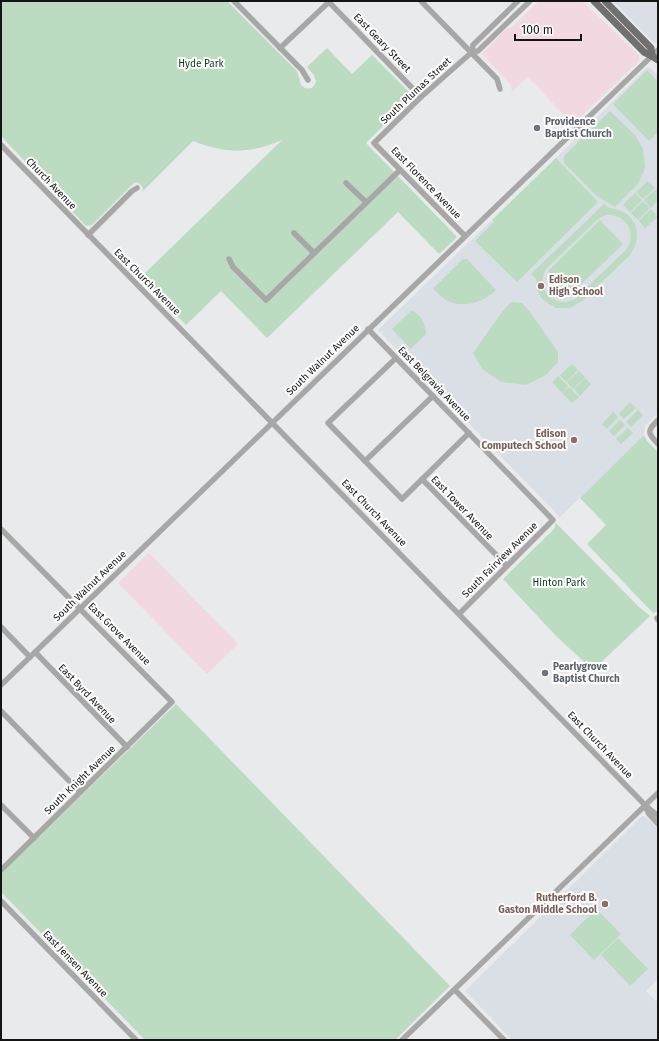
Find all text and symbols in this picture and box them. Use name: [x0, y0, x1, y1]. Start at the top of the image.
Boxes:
street label: East Geary Street: [351, 11, 413, 75]
scale bar: [515, 16, 581, 42]
text: 100 m: [521, 23, 553, 37]
street label: South Plumas Street: [378, 55, 454, 127]
park label: Hyde Park: [178, 58, 225, 70]
place label: Providence Baptist Church: [545, 116, 612, 140]
marker: Providence Baptist Church: [532, 123, 542, 133]
street label: East Florence Avenue: [388, 144, 464, 222]
street label: Church Avenue: [23, 156, 79, 212]
street label: East Church Avenue: [111, 246, 183, 318]
place label: Edison High School: [549, 274, 603, 298]
marker: Edison High School: [536, 281, 546, 291]
street label: South Walnut Avenue: [284, 322, 362, 398]
street label: East Belgravia Avenue: [395, 344, 473, 424]
place label: Edison Computech School: [481, 428, 566, 452]
marker: Edison Computech School: [569, 435, 579, 445]
street label: East Tower Avenue: [428, 474, 496, 542]
street label: East Church Avenue: [339, 477, 409, 549]
street label: South Fairview Avenue: [460, 520, 540, 600]
street label: South Walnut Avenue: [51, 548, 129, 624]
park label: Hinton Park: [533, 577, 586, 589]
street label: East Grove Avenue: [85, 600, 153, 668]
place label: Pearlygrove Baptist Church: [553, 661, 620, 685]
street label: East Byrd Avenue: [56, 662, 118, 726]
marker: Pearlygrove Baptist Church: [540, 668, 550, 678]
street label: East Church Avenue: [565, 709, 635, 781]
street label: South Knight Avenue: [42, 743, 118, 817]
place label: Rutherford B. Gaston Middle School: [498, 892, 598, 916]
marker: Rutherford B. Gaston Middle School: [600, 899, 610, 909]
street label: East Jensen Avenue: [40, 928, 110, 1000]

